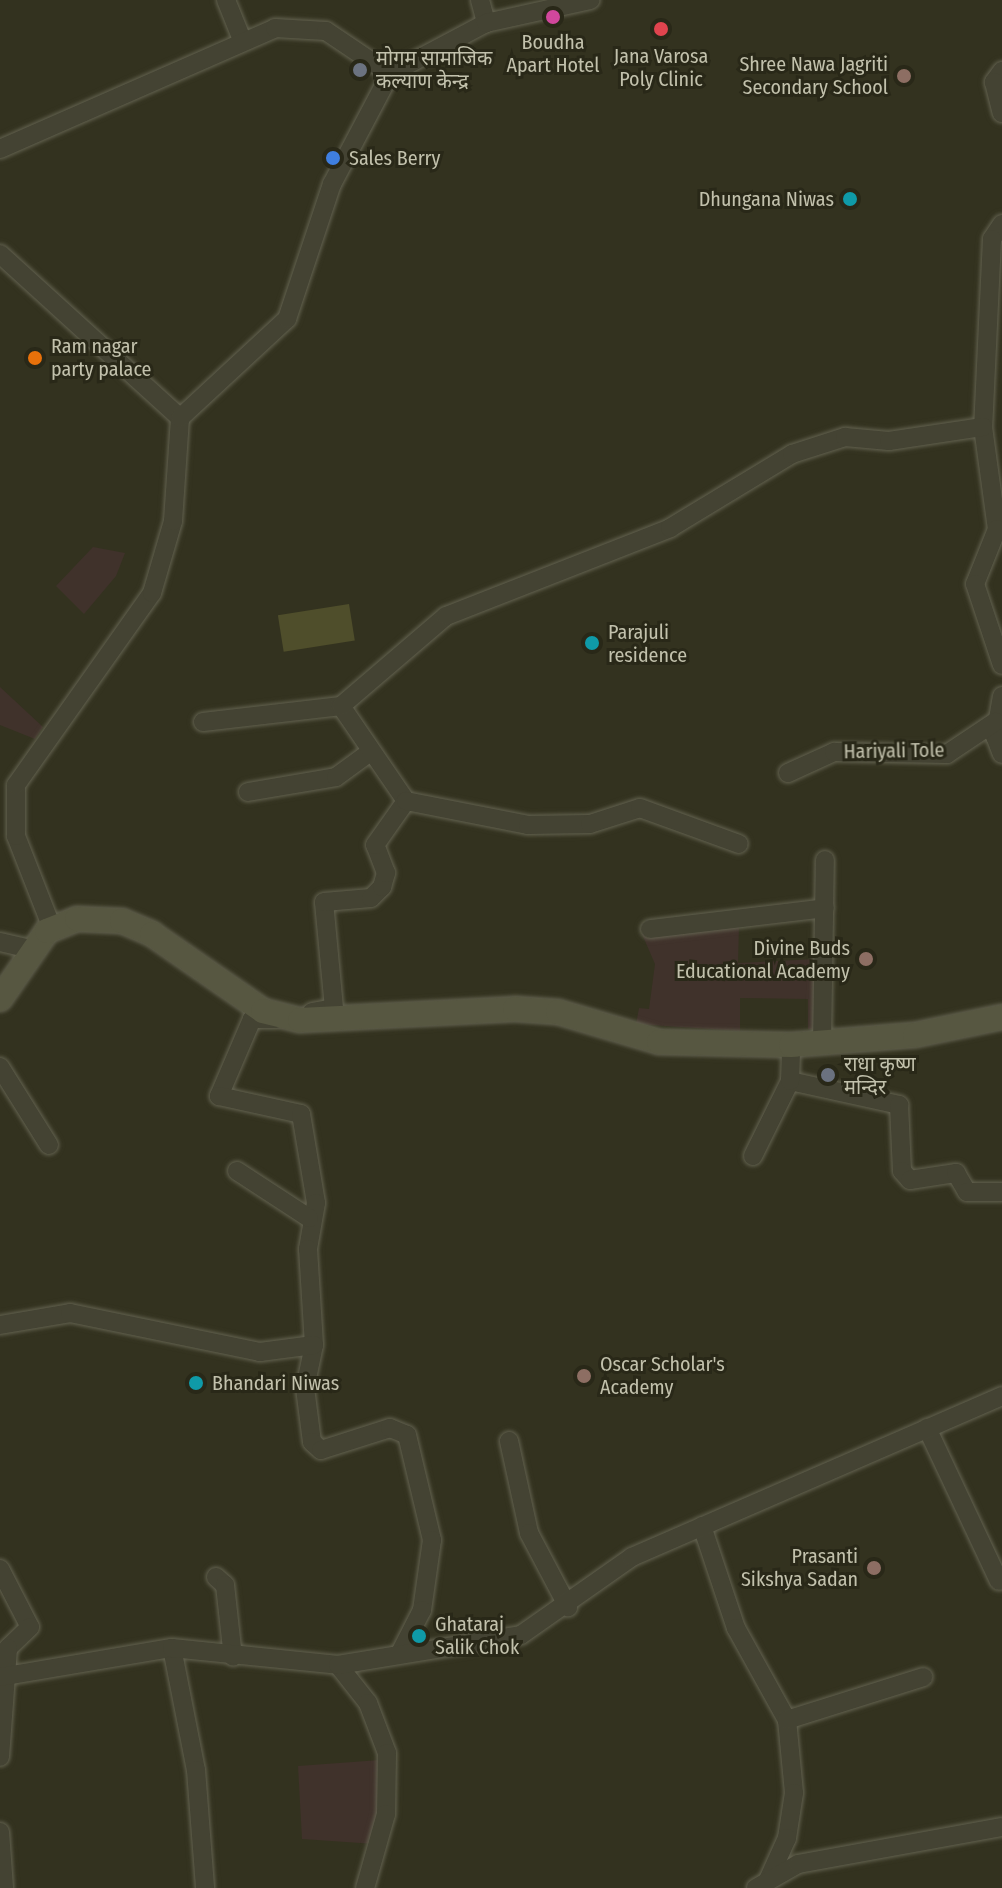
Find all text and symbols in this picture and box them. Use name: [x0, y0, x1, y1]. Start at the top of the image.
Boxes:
marker: Boudha Apart Hotel: [544, 8, 562, 26]
marker: Jana Varosa Poly Clinic: [650, 18, 672, 40]
place label: Boudha Apart Hotel: [506, 30, 600, 77]
place label: Jana Varosa Poly Clinic: [614, 44, 708, 91]
place label: मोगम सामाजिक कल्याण केन्द्र: [376, 46, 492, 93]
place label: Shree Nawa Jagriti Secondary School: [739, 52, 888, 99]
marker: मोगम सामाजिक कल्याण केन्द्र: [351, 61, 369, 79]
marker: Shree Nawa Jagriti Secondary School: [895, 67, 913, 85]
place label: Sales Berry: [349, 146, 441, 170]
marker: Sales Berry: [324, 149, 342, 167]
place label: Dhungana Niwas: [699, 187, 834, 211]
marker: Dhungana Niwas: [841, 190, 859, 208]
place label: Ram nagar party palace: [51, 334, 151, 381]
marker: Ram nagar party palace: [26, 349, 44, 367]
place label: Parajuli residence: [608, 620, 687, 667]
marker: Parajuli residence: [583, 634, 601, 652]
street label: Hariyali Tole: [843, 738, 945, 764]
place label: Divine Buds Educational Academy: [676, 936, 850, 983]
marker: Divine Buds Educational Academy: [857, 950, 875, 968]
place label: राधा कृष्ण मन्दिर: [844, 1052, 916, 1099]
marker: राधा कृष्ण मन्दिर: [819, 1066, 837, 1084]
place label: Oscar Scholar's Academy: [600, 1352, 725, 1399]
marker: Oscar Scholar's Academy: [575, 1367, 593, 1385]
place label: Bhandari Niwas: [212, 1371, 339, 1395]
marker: Bhandari Niwas: [187, 1374, 205, 1392]
place label: Prasanti Sikshya Sadan: [741, 1544, 858, 1591]
marker: Prasanti Sikshya Sadan: [865, 1559, 883, 1577]
place label: Ghataraj Salik Chok: [435, 1612, 519, 1659]
marker: Ghataraj Salik Chok: [410, 1627, 428, 1645]

